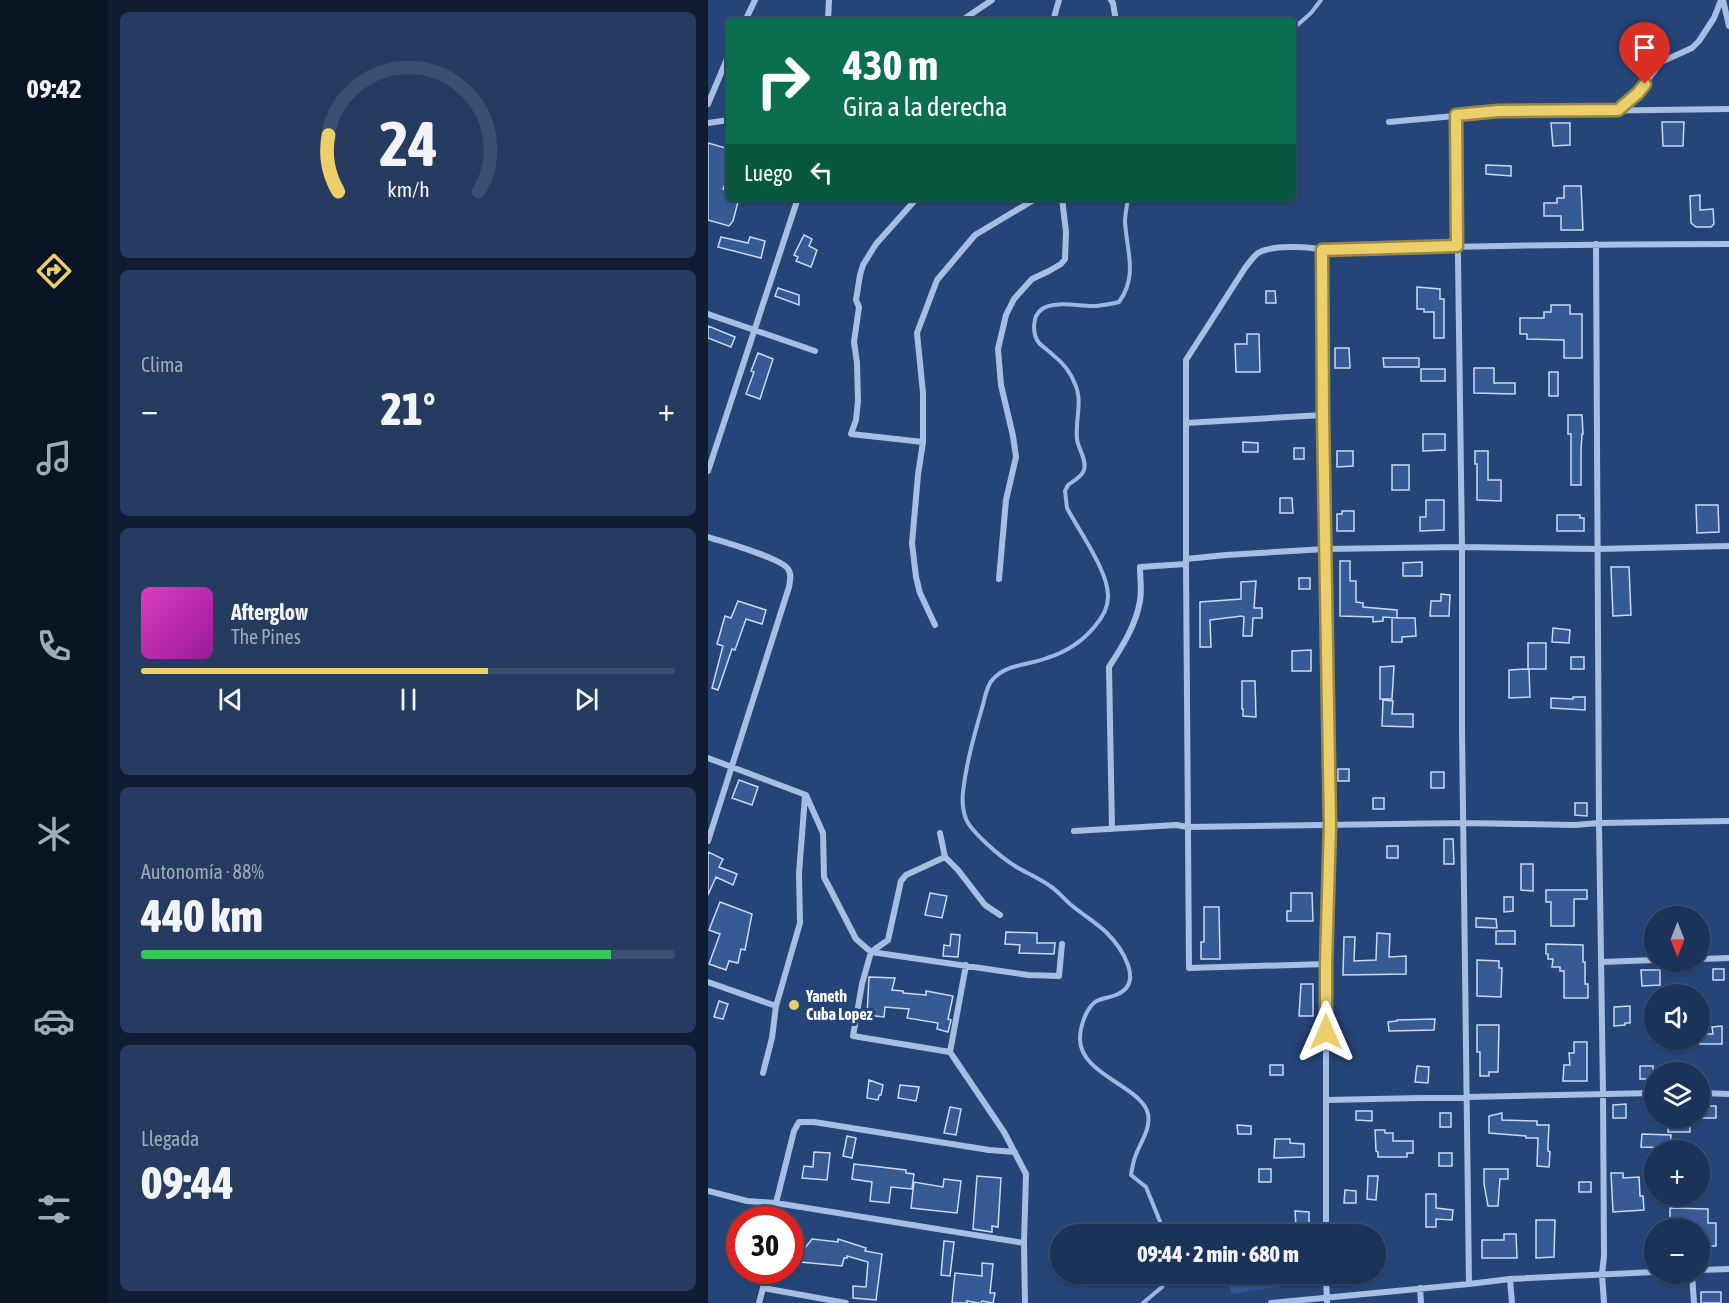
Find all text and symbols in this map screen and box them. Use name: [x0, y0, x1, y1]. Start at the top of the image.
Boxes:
pin: [1619, 22, 1670, 84]
icon: arrive: [1628, 31, 1661, 64]
text: 430 m: [843, 41, 938, 89]
icon: right: [744, 42, 822, 120]
text: 09:42: [26, 73, 82, 104]
text: Gira a la derecha: [843, 91, 1008, 122]
text: 24: [379, 108, 437, 179]
icon: left: [805, 156, 838, 189]
text: Luego: [744, 160, 793, 186]
text: km/h: [387, 177, 429, 202]
icon: directions: [33, 250, 75, 292]
text: Clima: [141, 353, 184, 376]
text: 21°: [381, 383, 435, 435]
text: −: [141, 390, 158, 428]
text: +: [658, 390, 675, 428]
icon: music: [33, 437, 75, 479]
text: Afterglow: [231, 599, 308, 625]
icon: phone: [33, 625, 75, 667]
text: The Pines: [231, 625, 301, 648]
icon: previous: [214, 683, 247, 716]
icon: pause: [392, 683, 425, 716]
icon: next: [570, 683, 603, 716]
icon: climate: [33, 813, 75, 855]
text: Autonomía · 88%: [141, 860, 264, 883]
text: 440 km: [141, 890, 263, 942]
north arrow: [1644, 906, 1710, 972]
map controls: [1644, 906, 1710, 1284]
button: sound: [1644, 984, 1710, 1050]
place label: Yaneth Cuba Lopez: [805, 987, 873, 1023]
marker: Yaneth Cuba Lopez: [787, 998, 801, 1012]
icon: car: [33, 1000, 75, 1042]
position arrow: [1294, 1000, 1358, 1064]
button: layers: [1644, 1062, 1710, 1128]
text: Llegada: [141, 1127, 199, 1150]
button: +: [1644, 1140, 1710, 1206]
text: 09:44: [141, 1157, 234, 1209]
icon: filters: [33, 1188, 75, 1230]
speed limit sign: 30: [726, 1206, 804, 1284]
button: −: [1644, 1218, 1710, 1284]
text: 09:44 · 2 min · 680 m: [1137, 1241, 1299, 1267]

